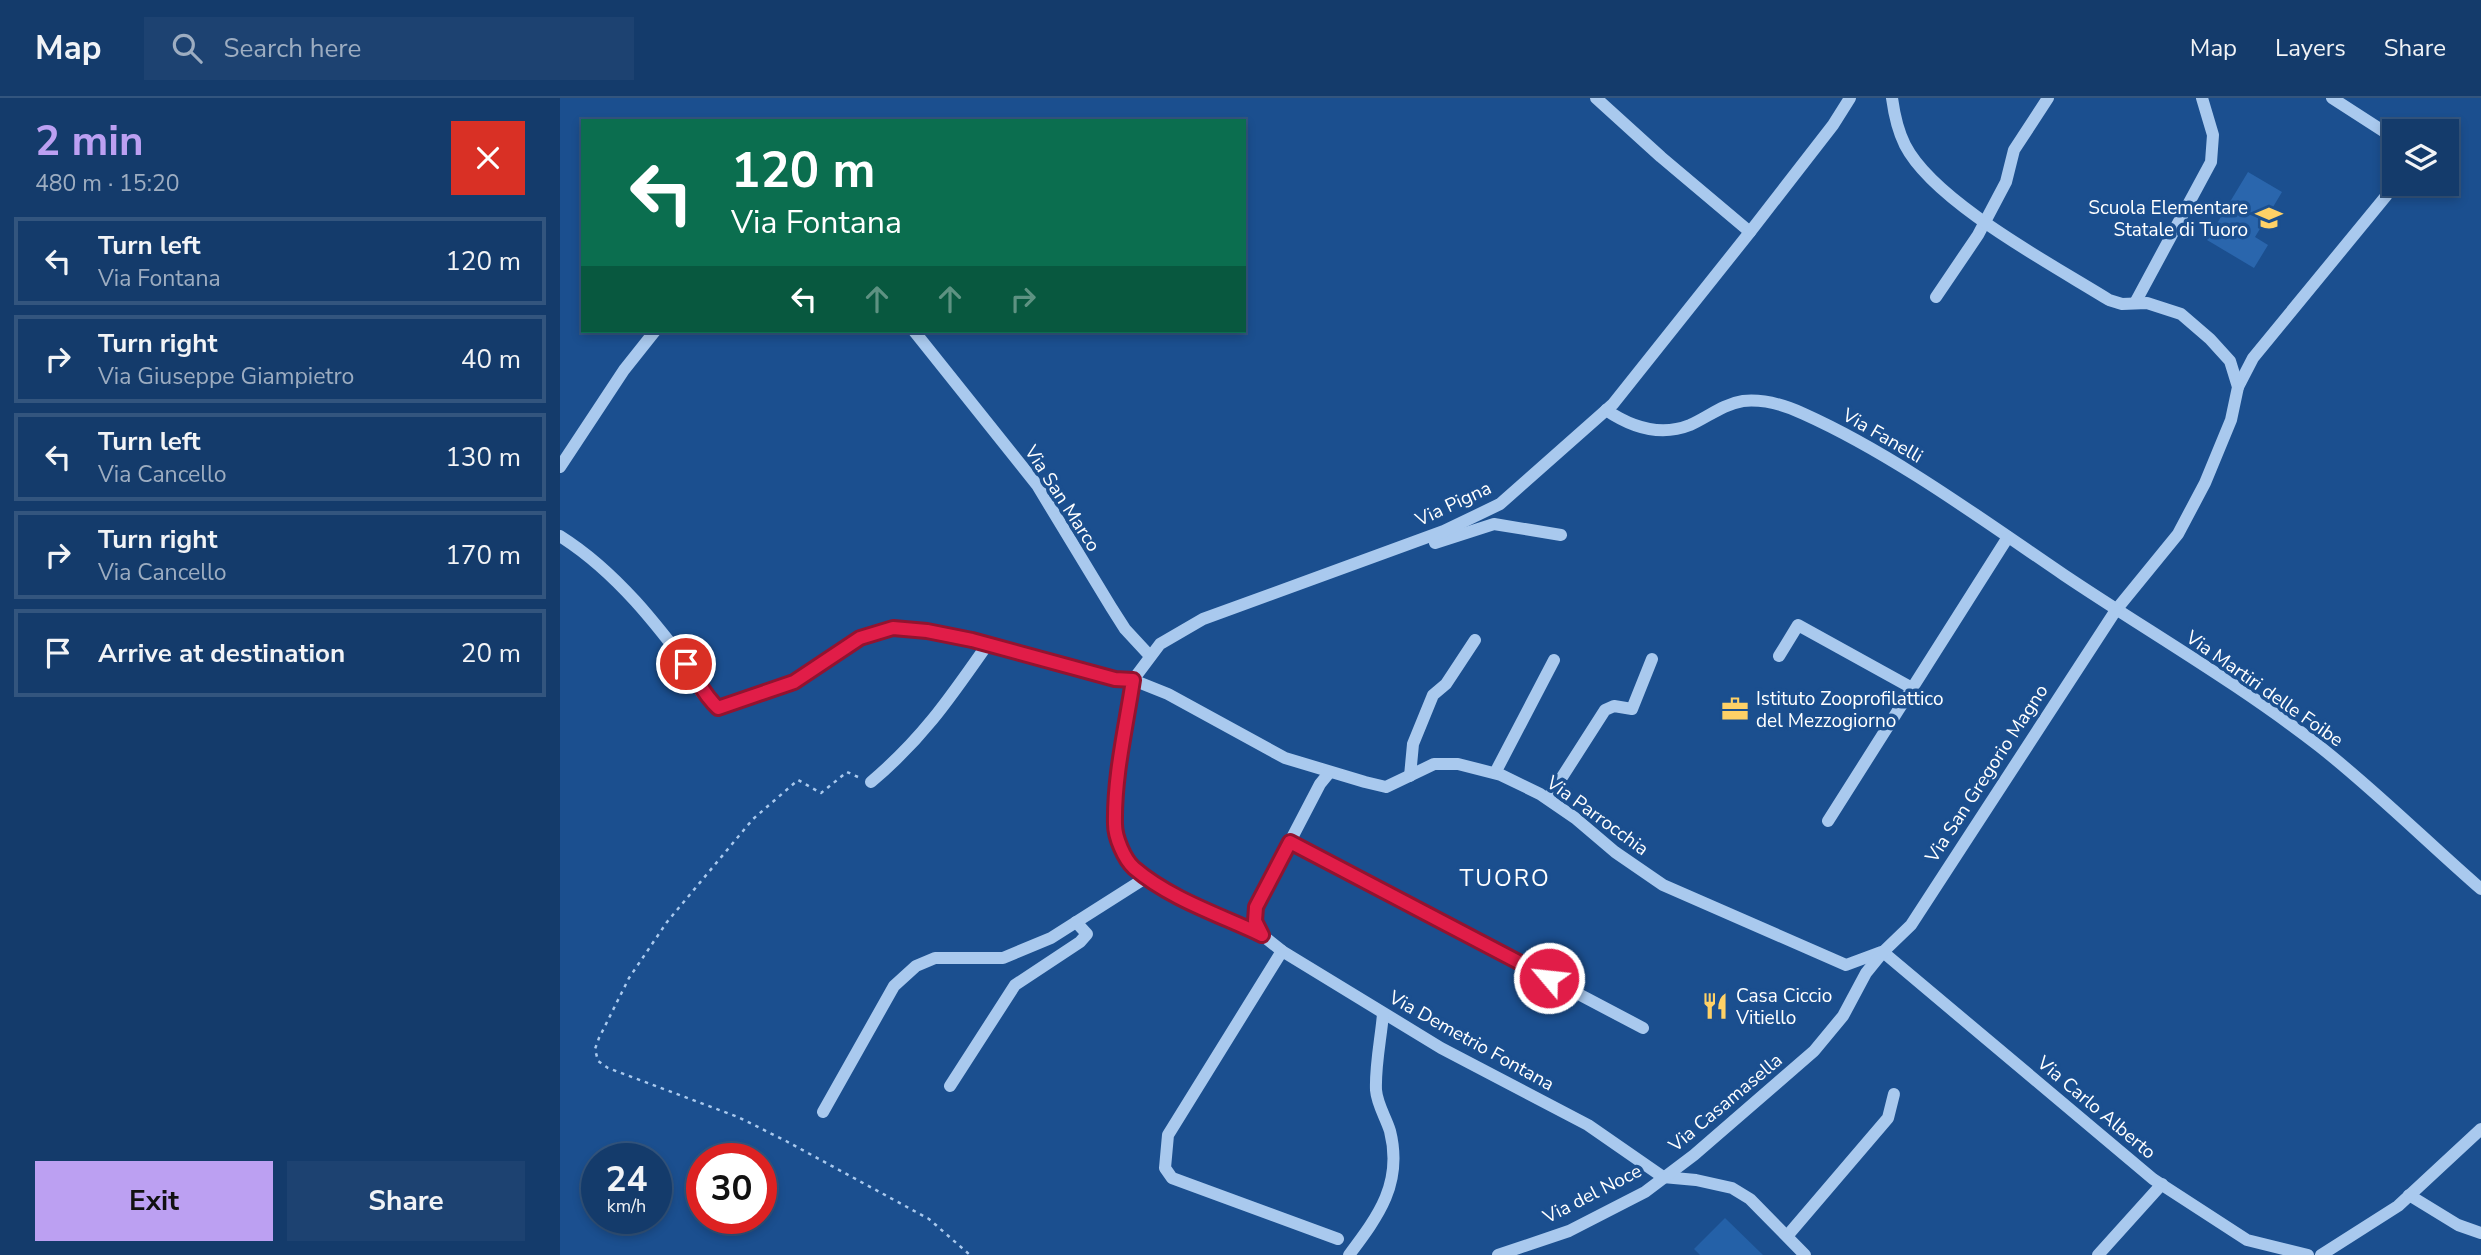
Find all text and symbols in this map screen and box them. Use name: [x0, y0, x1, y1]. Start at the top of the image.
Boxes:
search box: [144, 17, 634, 80]
text: Map: [35, 26, 102, 71]
icon: search: [168, 29, 206, 67]
text: Search here: [224, 31, 361, 66]
text: Map: [2190, 32, 2237, 64]
text: Layers: [2275, 32, 2346, 64]
text: Share: [2384, 32, 2446, 64]
text: 2 min: [35, 113, 144, 170]
map controls: [2382, 119, 2459, 196]
button: layers: [2382, 119, 2459, 196]
button: close: [451, 121, 525, 195]
text: 120 m: [731, 137, 875, 204]
icon: left: [616, 147, 707, 238]
text: 480 m · 15:20: [35, 168, 180, 199]
place label: Scuola Elementare Statale di Tuoro: [2088, 195, 2248, 243]
text: Via Fontana: [731, 201, 902, 244]
school or university icon: Scuola Elementare Statale di Tuoro: [2254, 203, 2284, 233]
text: Turn left: [98, 228, 201, 263]
icon: left: [39, 242, 77, 280]
text: 120 m: [445, 244, 521, 279]
text: Via Fontana: [98, 263, 221, 294]
icon: left: [785, 280, 823, 318]
icon: ahead: [858, 280, 896, 318]
icon: ahead: [931, 280, 969, 318]
icon: right: [1004, 280, 1042, 318]
text: Turn right: [98, 326, 217, 361]
icon: right: [39, 340, 77, 378]
text: 40 m: [461, 342, 521, 377]
text: Via Giuseppe Giampietro: [98, 361, 354, 392]
street label: Via Fanelli: [1837, 402, 1928, 469]
text: Turn left: [98, 424, 201, 459]
icon: left: [39, 438, 77, 476]
street label: Via San Marco: [1017, 439, 1106, 557]
text: 130 m: [445, 440, 521, 475]
text: Via Cancello: [98, 459, 227, 490]
street label: Via Pigna: [1410, 475, 1496, 533]
text: Turn right: [98, 522, 217, 557]
icon: right: [39, 536, 77, 574]
text: 170 m: [445, 538, 521, 573]
text: Via Cancello: [98, 557, 227, 588]
street label: Via Martiri delle Foibe: [2180, 624, 2348, 753]
icon: arrive: [39, 634, 77, 672]
pin: [656, 634, 716, 694]
text: Arrive at destination: [98, 636, 345, 671]
text: 20 m: [461, 636, 521, 671]
icon: arrive: [667, 645, 705, 683]
street label: Via San Gregorio Magno: [1919, 679, 2054, 869]
place label: Istituto Zooprofilattico del Mezzogiorno: [1756, 686, 1943, 734]
office icon: Istituto Zooprofilattico del Mezzogiorno: [1720, 694, 1750, 724]
street label: Via Parrocchia: [1540, 769, 1654, 862]
district label: TUORO: [1459, 863, 1551, 894]
position arrow: [1512, 941, 1586, 1015]
place label: Casa Ciccio Vitiello: [1735, 983, 1832, 1031]
street label: Via Demetrio Fontana: [1383, 984, 1559, 1097]
restaurant icon: Casa Ciccio Vitiello: [1700, 991, 1730, 1021]
street label: Via Casamasella: [1662, 1047, 1788, 1159]
street label: Via Carlo Alberto: [2031, 1050, 2161, 1165]
speed limit sign: 30: [686, 1143, 777, 1234]
text: 24: [605, 1156, 648, 1203]
street label: Via del Noce: [1538, 1158, 1646, 1230]
button: Exit: [35, 1161, 273, 1241]
button: Share: [287, 1161, 525, 1241]
text: km/h: [607, 1194, 646, 1218]

